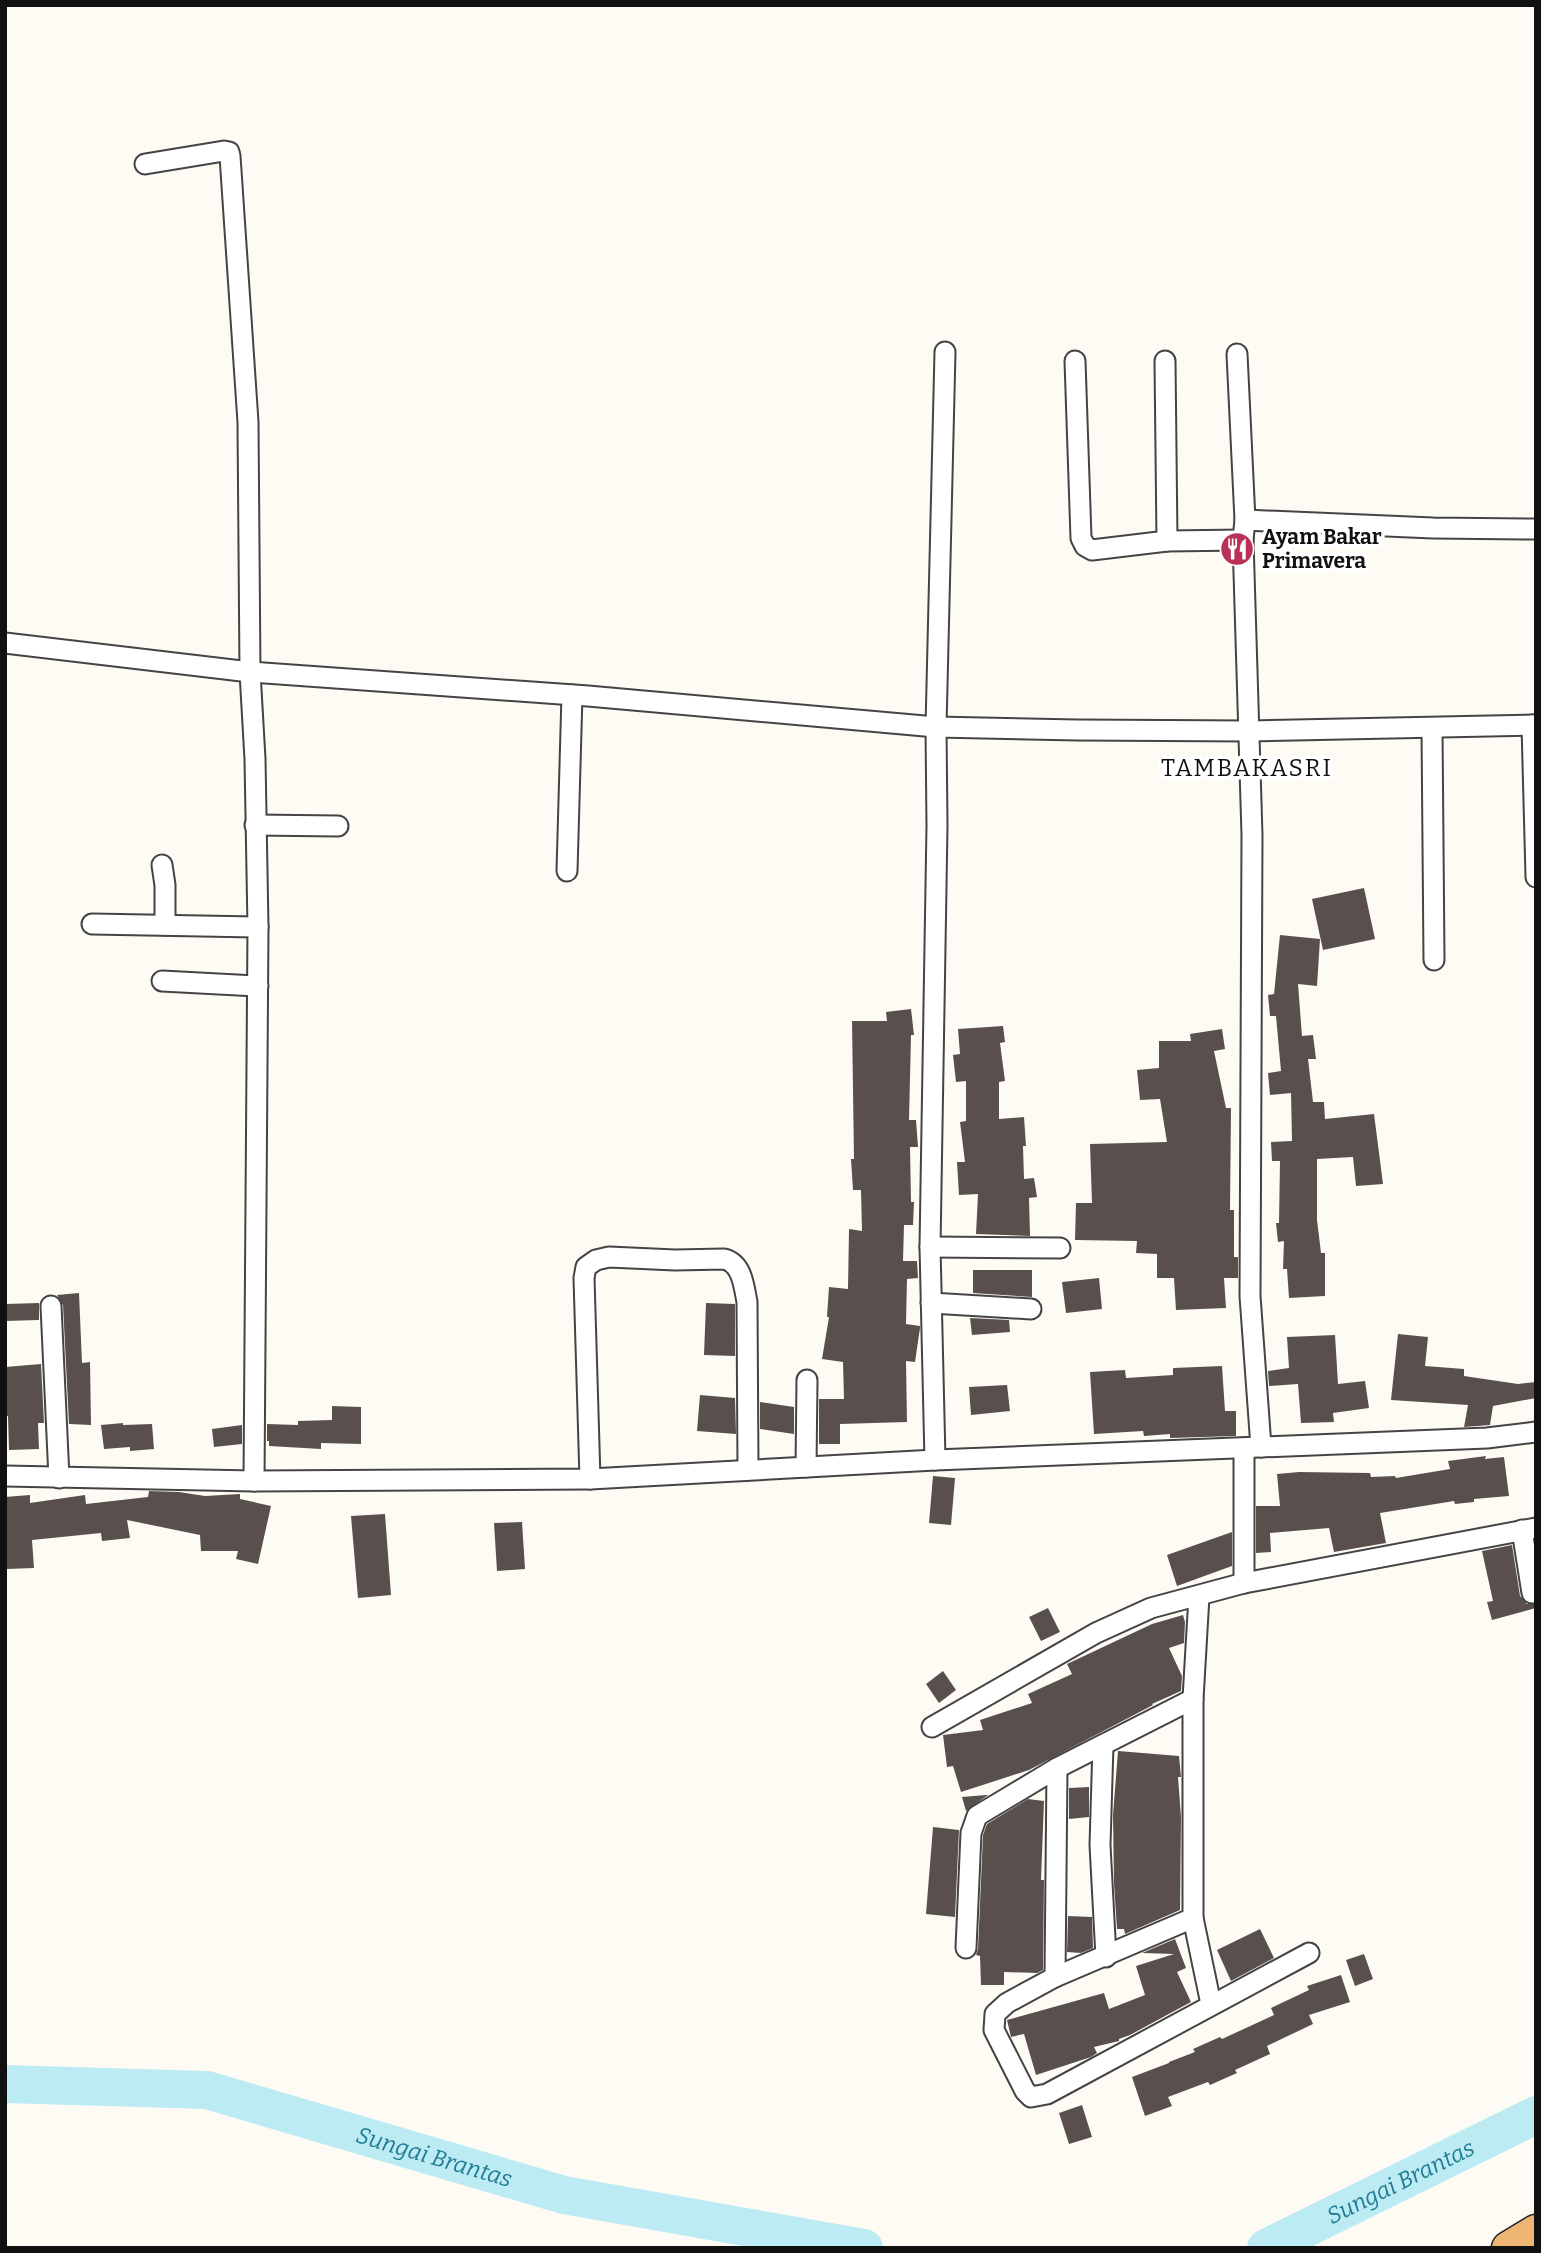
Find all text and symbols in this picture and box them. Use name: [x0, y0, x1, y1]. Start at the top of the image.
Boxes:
place label: Ayam Bakar Primavera: [1262, 524, 1382, 574]
restaurant icon: Ayam Bakar Primavera: [1218, 530, 1256, 568]
district label: TAMBAKASRI: [1161, 754, 1333, 782]
water label: Sungai Brantas: [353, 2121, 516, 2193]
water label: Sungai Brantas: [1322, 2134, 1479, 2230]

